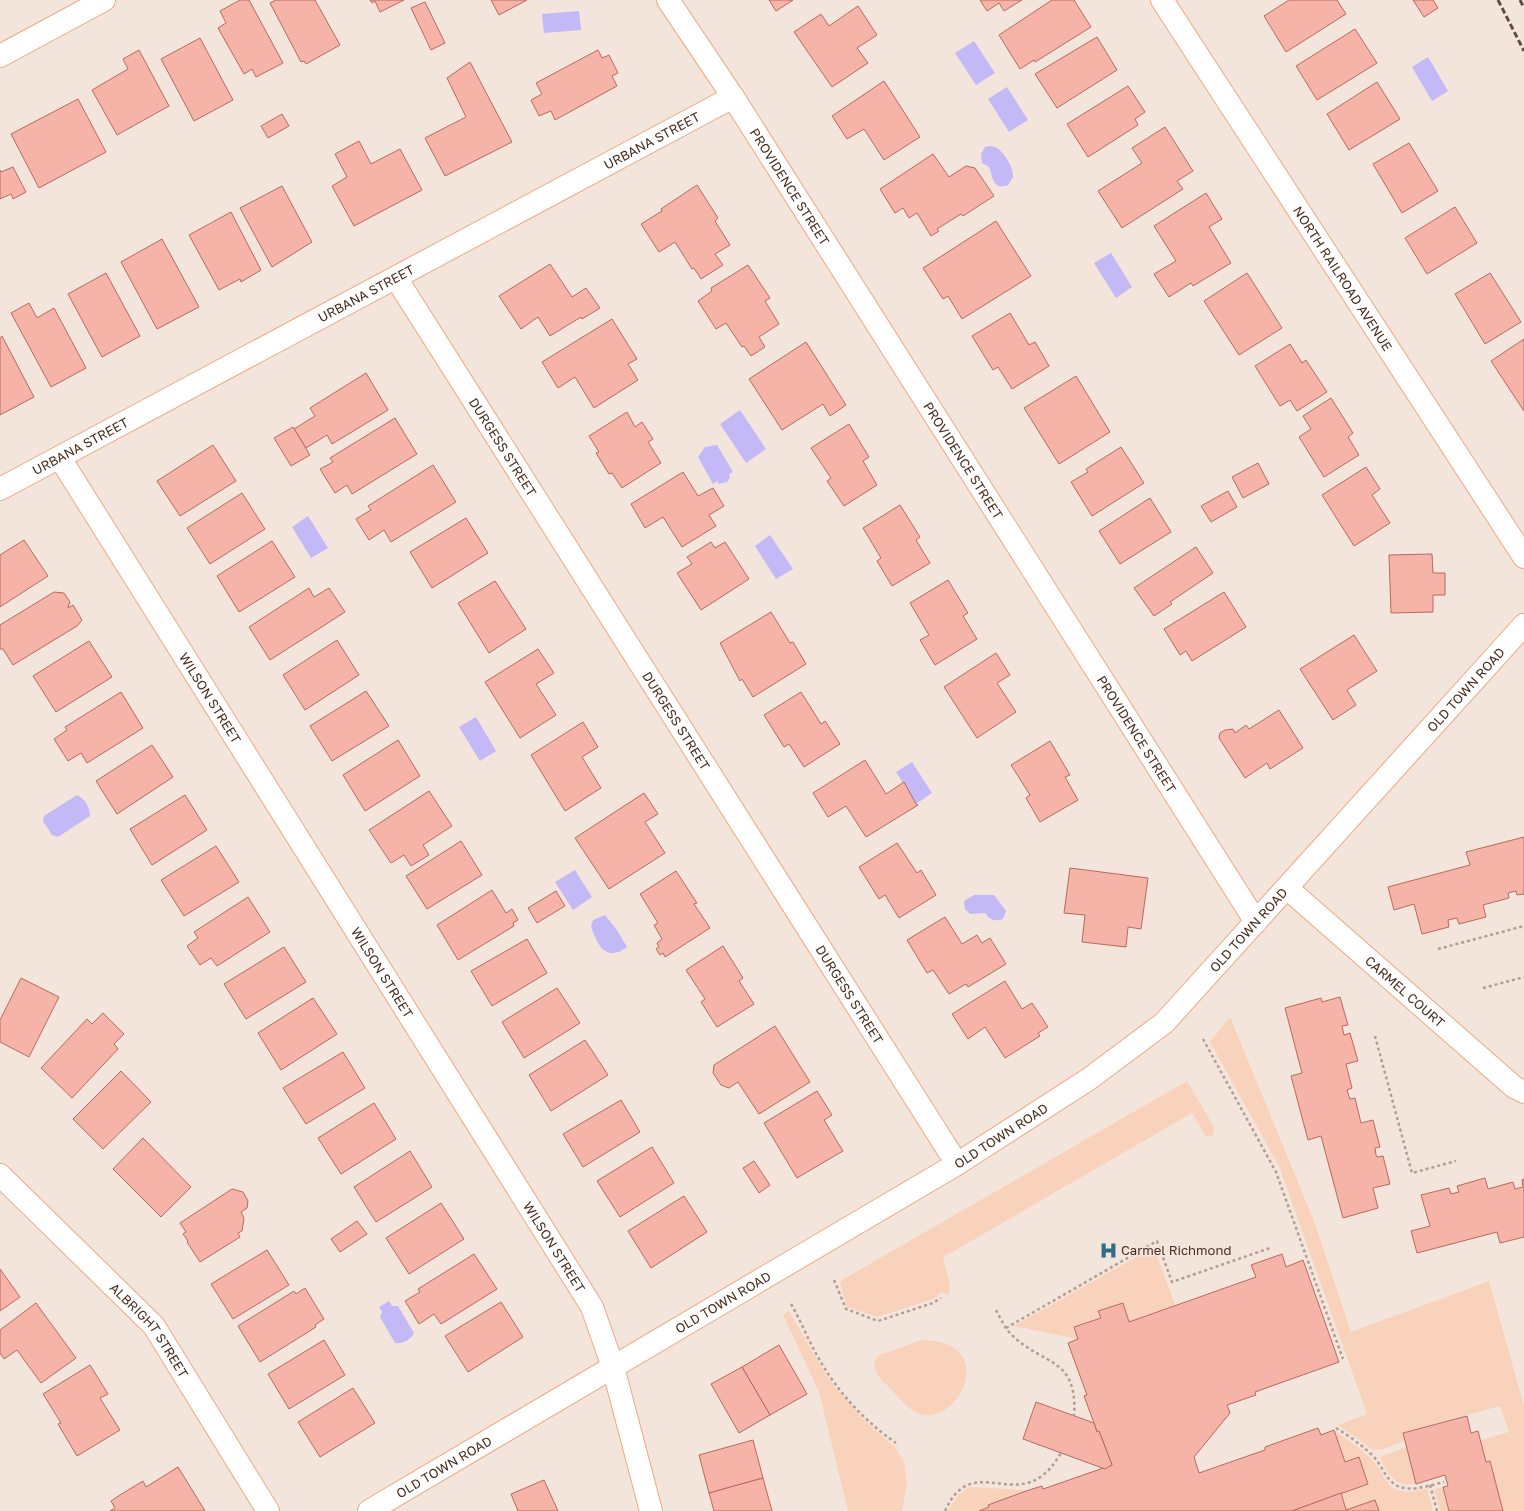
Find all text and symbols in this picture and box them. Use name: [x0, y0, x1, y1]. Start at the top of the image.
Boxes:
street label: URBANA STREET: [601, 108, 702, 173]
street label: PROVIDENCE STREET: [747, 125, 833, 248]
street label: NORTH RAILROAD AVENUE: [1290, 203, 1396, 354]
street label: URBANA STREET: [315, 261, 417, 325]
street label: DURGESS STREET: [466, 395, 540, 499]
street label: PROVIDENCE STREET: [920, 399, 1006, 522]
street label: URBANA STREET: [29, 414, 131, 478]
street label: OLD TOWN ROAD: [1423, 644, 1508, 735]
street label: WILSON STREET: [176, 649, 245, 746]
street label: DURGESS STREET: [639, 668, 713, 773]
street label: PROVIDENCE STREET: [1094, 672, 1180, 796]
street label: OLD TOWN ROAD: [1206, 884, 1291, 975]
street label: WILSON STREET: [348, 924, 417, 1021]
street label: DURGESS STREET: [812, 942, 887, 1047]
street label: CARMEL COURT: [1362, 952, 1448, 1031]
street label: OLD TOWN ROAD: [951, 1100, 1051, 1172]
street label: WILSON STREET: [520, 1199, 589, 1295]
hospital icon: Carmel Richmond: [1098, 1240, 1118, 1260]
place label: Carmel Richmond: [1121, 1242, 1231, 1258]
street label: OLD TOWN ROAD: [672, 1268, 774, 1337]
street label: ALBRIGHT STREET: [107, 1279, 192, 1380]
street label: OLD TOWN ROAD: [393, 1432, 495, 1501]

